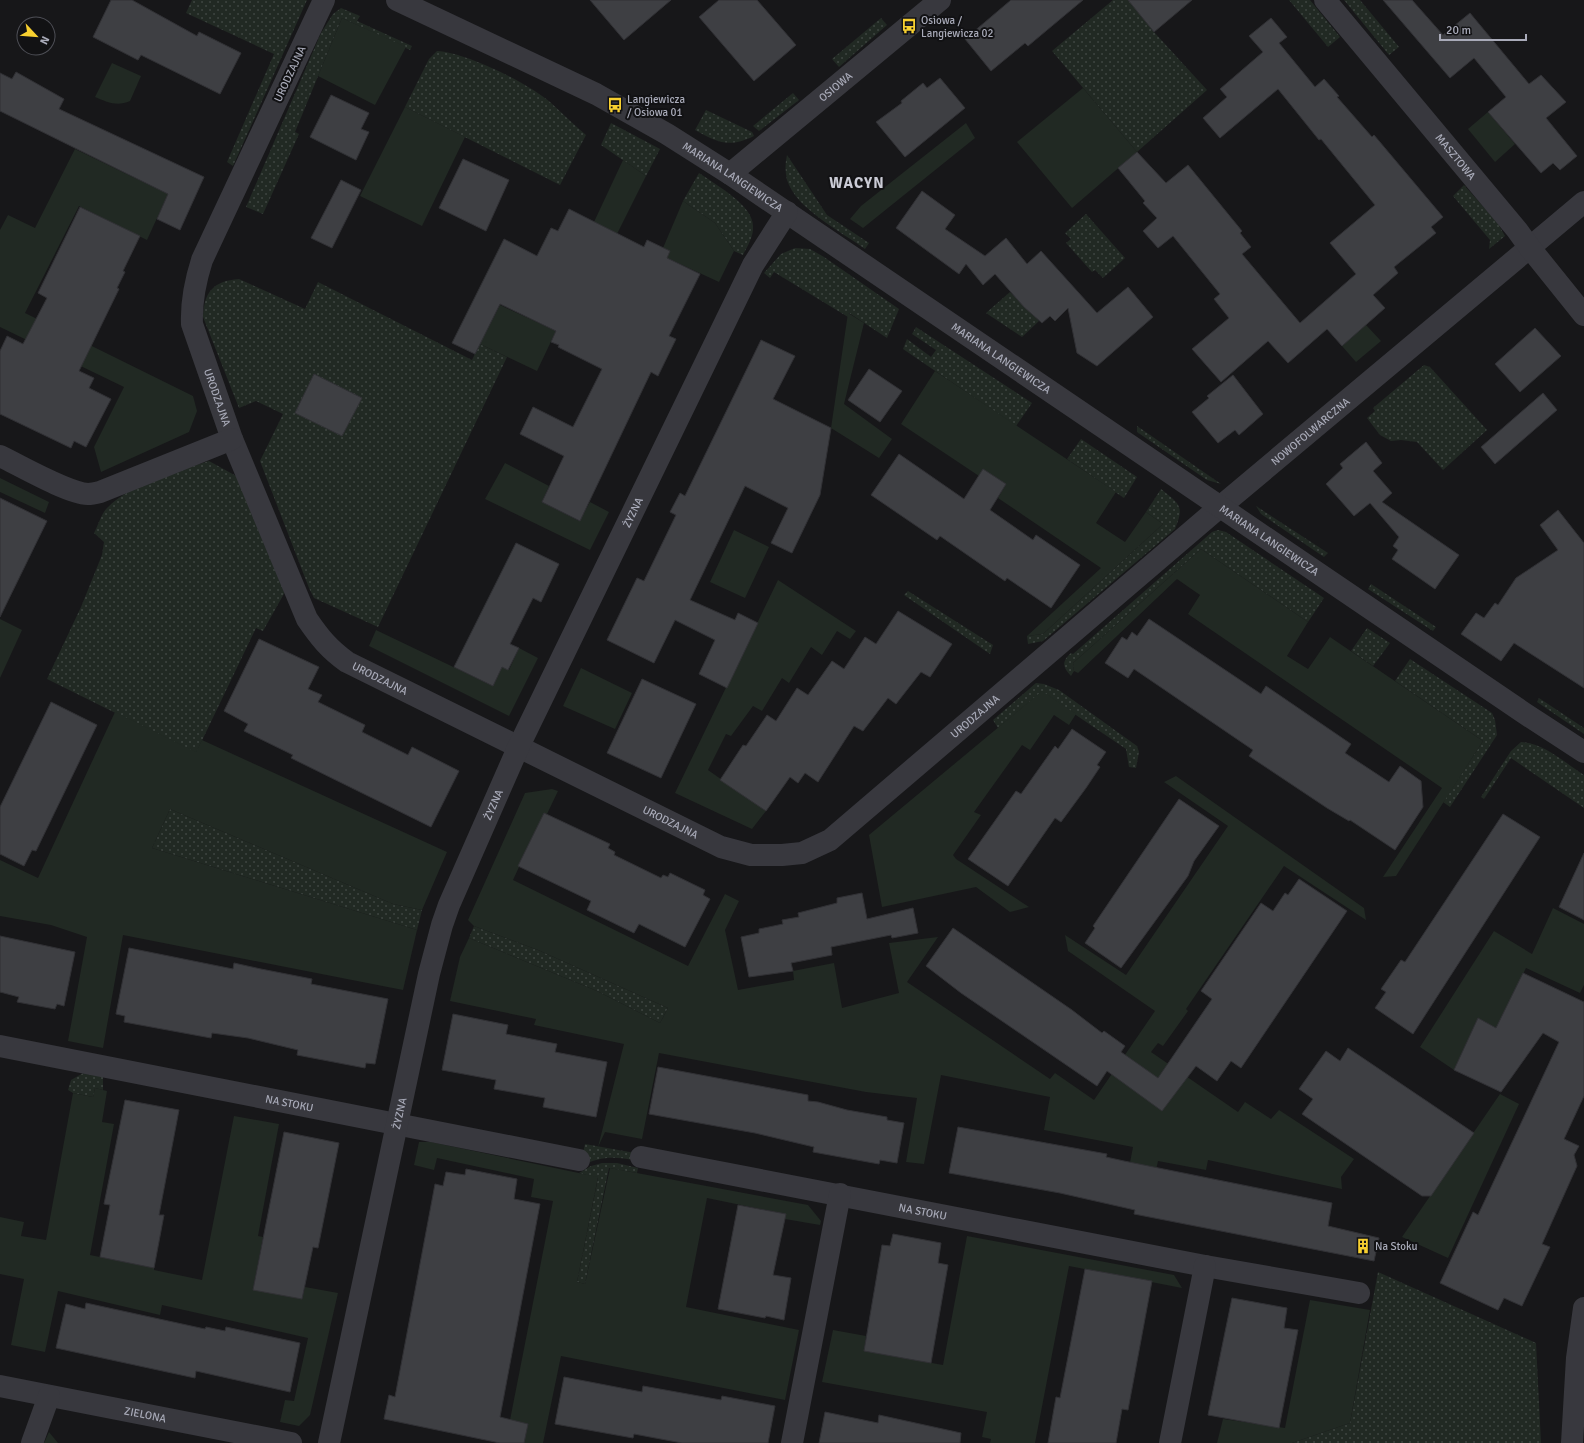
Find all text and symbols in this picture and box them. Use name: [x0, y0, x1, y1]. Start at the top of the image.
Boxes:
place label: Osiowa / Langiewicza 02: [921, 14, 993, 40]
north arrow: [16, 16, 56, 56]
scale bar: [1440, 16, 1526, 42]
bus stop icon: Osiowa / Langiewicza 02: [900, 17, 918, 35]
text: 20 m: [1446, 23, 1471, 38]
text: N: [37, 34, 52, 46]
street label: URODZAJNA: [271, 44, 309, 104]
street label: OSIOWA: [816, 69, 855, 104]
place label: Langiewicza / Osiowa 01: [627, 93, 686, 119]
bus stop icon: Langiewicza / Osiowa 01: [606, 96, 624, 114]
street label: MASZTOWA: [1433, 131, 1479, 182]
street label: MARIANA LANGIEWICZA: [680, 139, 786, 215]
district label: WACYN: [829, 174, 885, 192]
street label: MARIANA LANGIEWICZA: [949, 320, 1054, 397]
street label: URODZAJNA: [201, 367, 234, 428]
street label: NOWOFOLWARCZNA: [1268, 394, 1352, 468]
street label: ŻYZNA: [619, 495, 646, 530]
street label: MARIANA LANGIEWICZA: [1217, 502, 1322, 579]
street label: URODZAJNA: [350, 659, 410, 698]
street label: URODZAJNA: [948, 692, 1002, 741]
street label: ŻYZNA: [480, 787, 506, 822]
street label: URODZAJNA: [641, 803, 701, 841]
street label: NA STOKU: [264, 1092, 315, 1114]
street label: ŻYZNA: [389, 1096, 409, 1130]
street label: NA STOKU: [898, 1200, 948, 1222]
building icon: Na Stoku: [1354, 1237, 1372, 1255]
place label: Na Stoku: [1375, 1240, 1417, 1253]
street label: ZIELONA: [123, 1404, 168, 1425]

